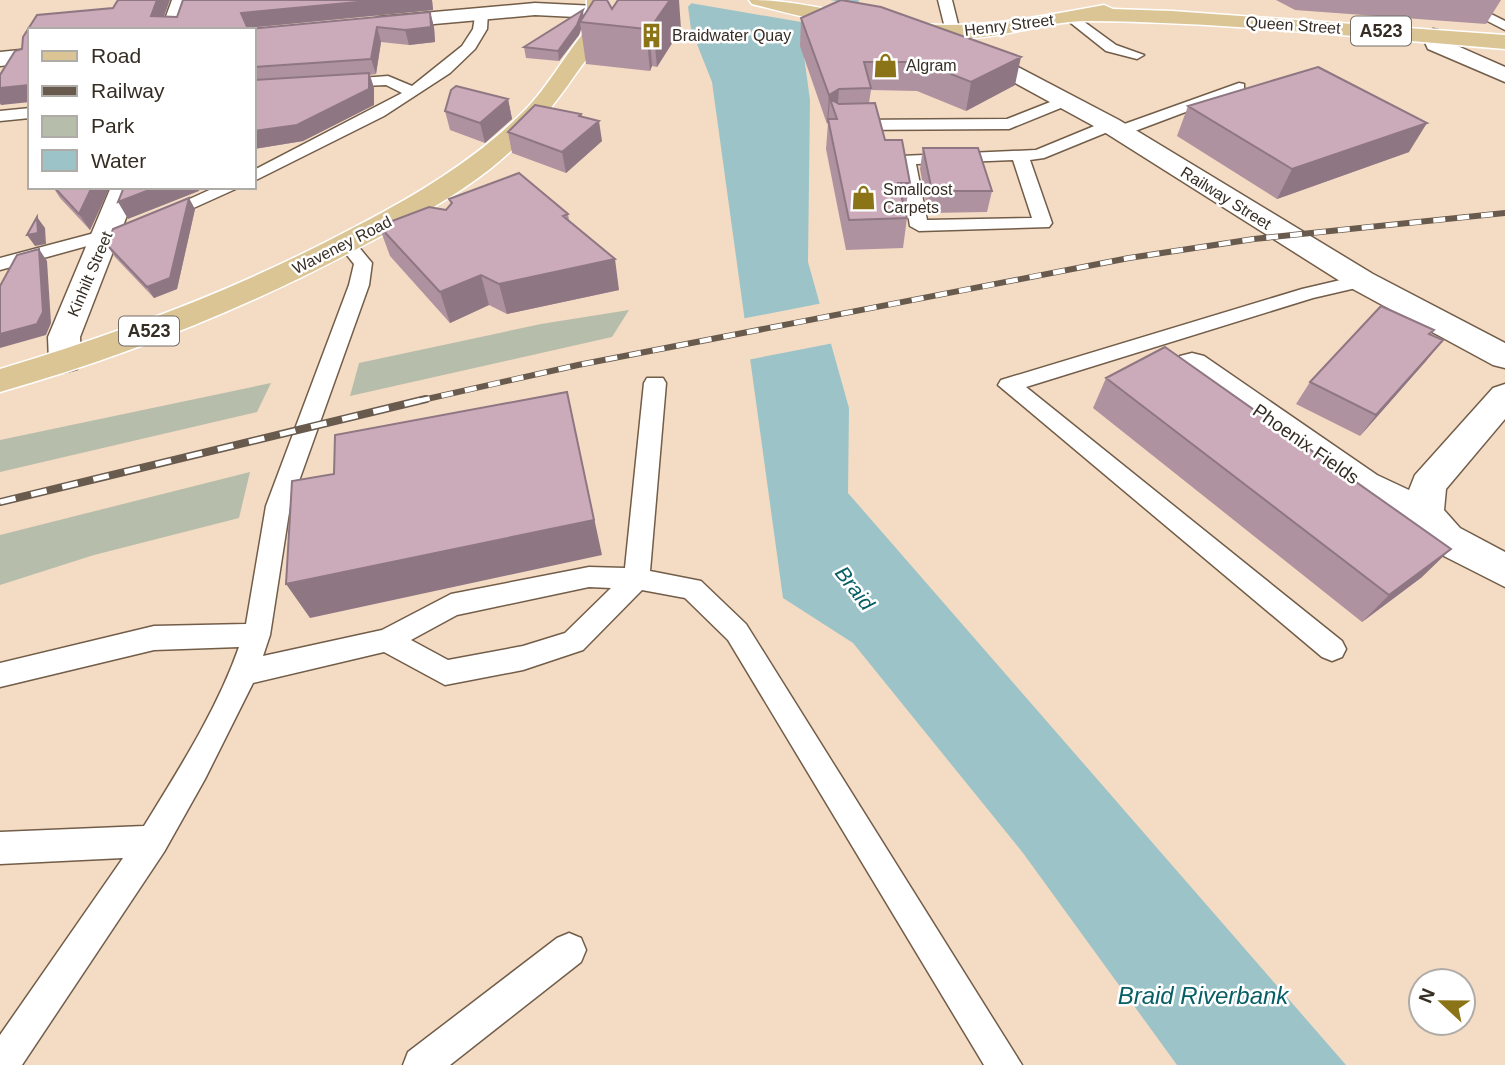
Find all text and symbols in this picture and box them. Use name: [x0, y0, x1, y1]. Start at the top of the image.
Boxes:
street label: Henry Street: [963, 11, 1055, 39]
street label: Queen Street: [1245, 13, 1342, 37]
road number: A523: [1351, 16, 1411, 46]
building icon: Braidwater Quay: [638, 21, 666, 49]
place label: Braidwater Quay: [672, 27, 791, 44]
legend: [28, 28, 256, 189]
text: Road: [91, 44, 141, 67]
shop icon: Algram: [872, 51, 900, 79]
place label: Algram: [906, 57, 957, 74]
text: Railway: [91, 79, 165, 102]
text: Park: [91, 114, 135, 137]
text: Water: [91, 149, 146, 172]
street label: Railway Street: [1178, 163, 1275, 233]
place label: Smallcost Carpets: [883, 181, 953, 216]
shop icon: Smallcost Carpets: [849, 184, 877, 212]
street label: Waveney Road: [290, 213, 394, 277]
street label: Kinhilt Street: [64, 228, 116, 319]
road number: A523: [119, 316, 179, 346]
street label: Phoenix Fields: [1249, 400, 1363, 488]
water label: Braid: [831, 562, 880, 615]
north arrow: [1407, 967, 1477, 1037]
water label: Braid Riverbank: [1118, 982, 1290, 1009]
text: N: [1414, 986, 1439, 1006]

